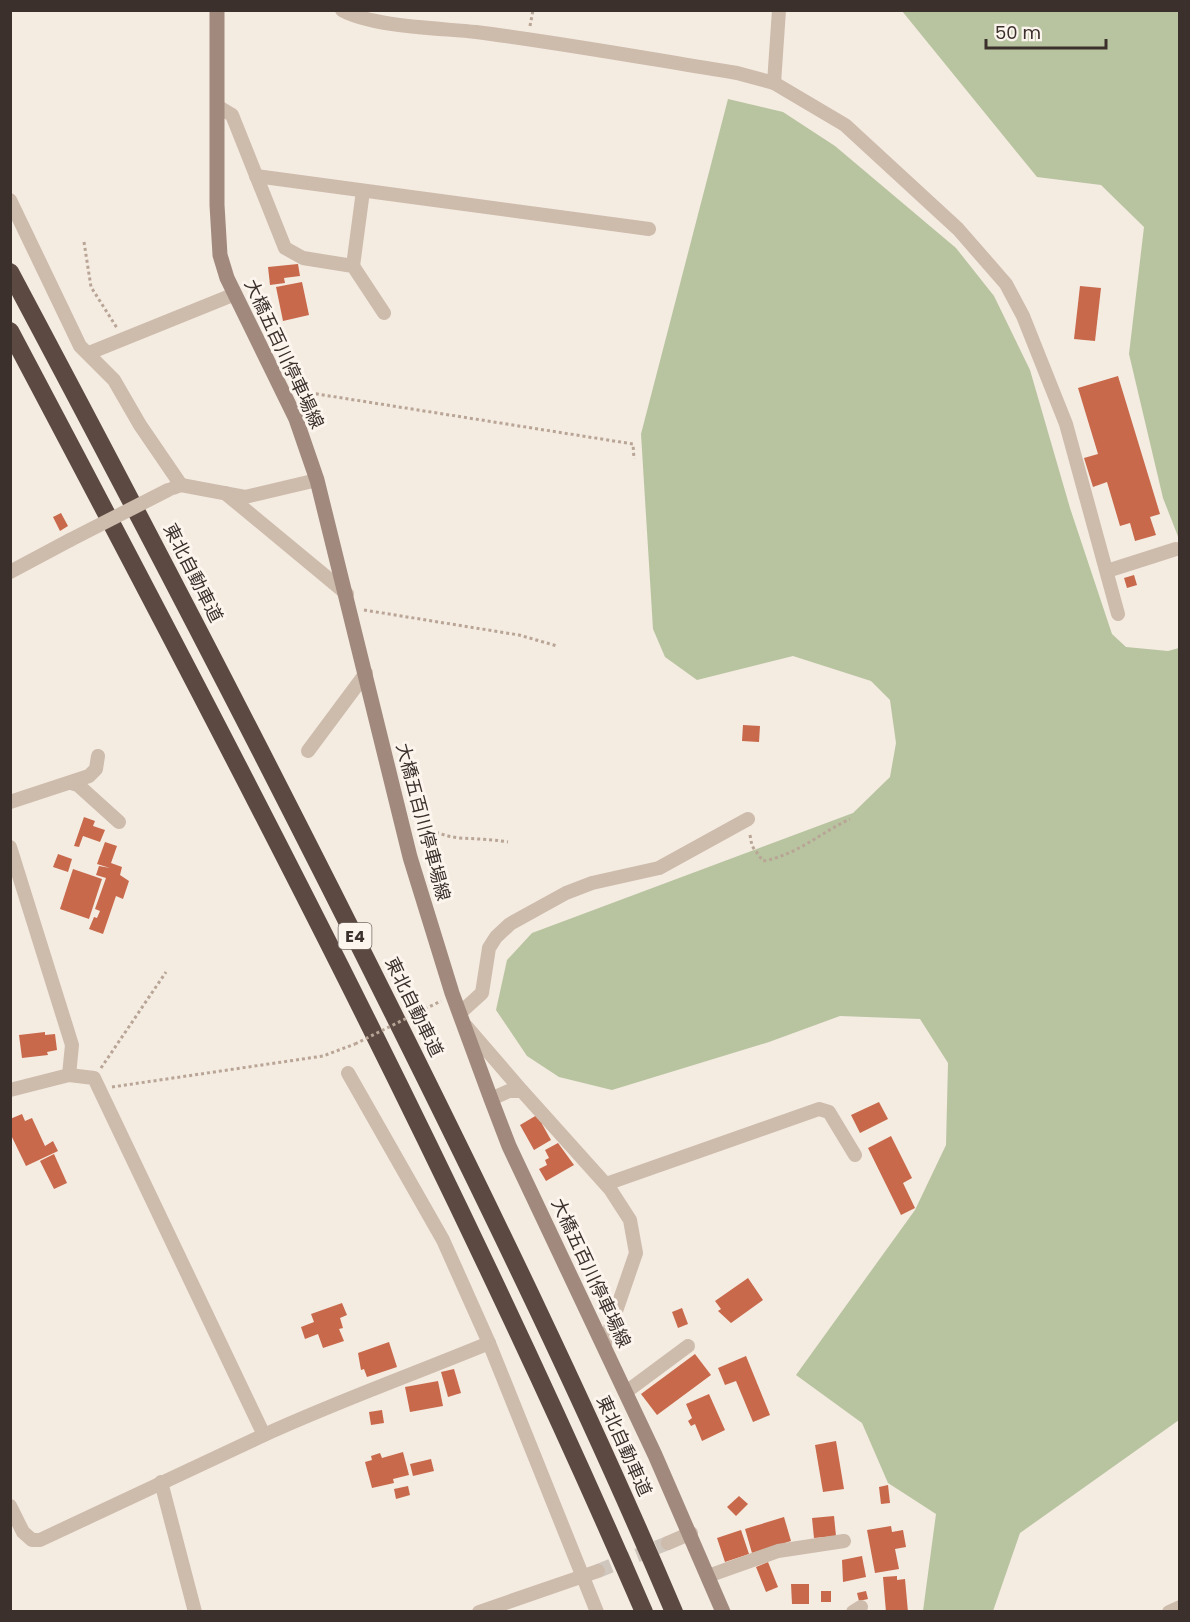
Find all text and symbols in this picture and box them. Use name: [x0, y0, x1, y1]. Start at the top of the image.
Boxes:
scale bar: [986, 12, 1106, 50]
text: 50 m: [995, 20, 1041, 45]
street label: 大橋五百川停車場線: [239, 275, 330, 432]
street label: 東北自動車道: [158, 519, 229, 627]
street label: 大橋五百川停車場線: [390, 740, 457, 903]
road number: E4: [338, 923, 372, 949]
street label: 東北自動車道: [380, 953, 449, 1061]
street label: 大橋五百川停車場線: [546, 1194, 637, 1351]
street label: 東北自動車道: [591, 1391, 658, 1500]

